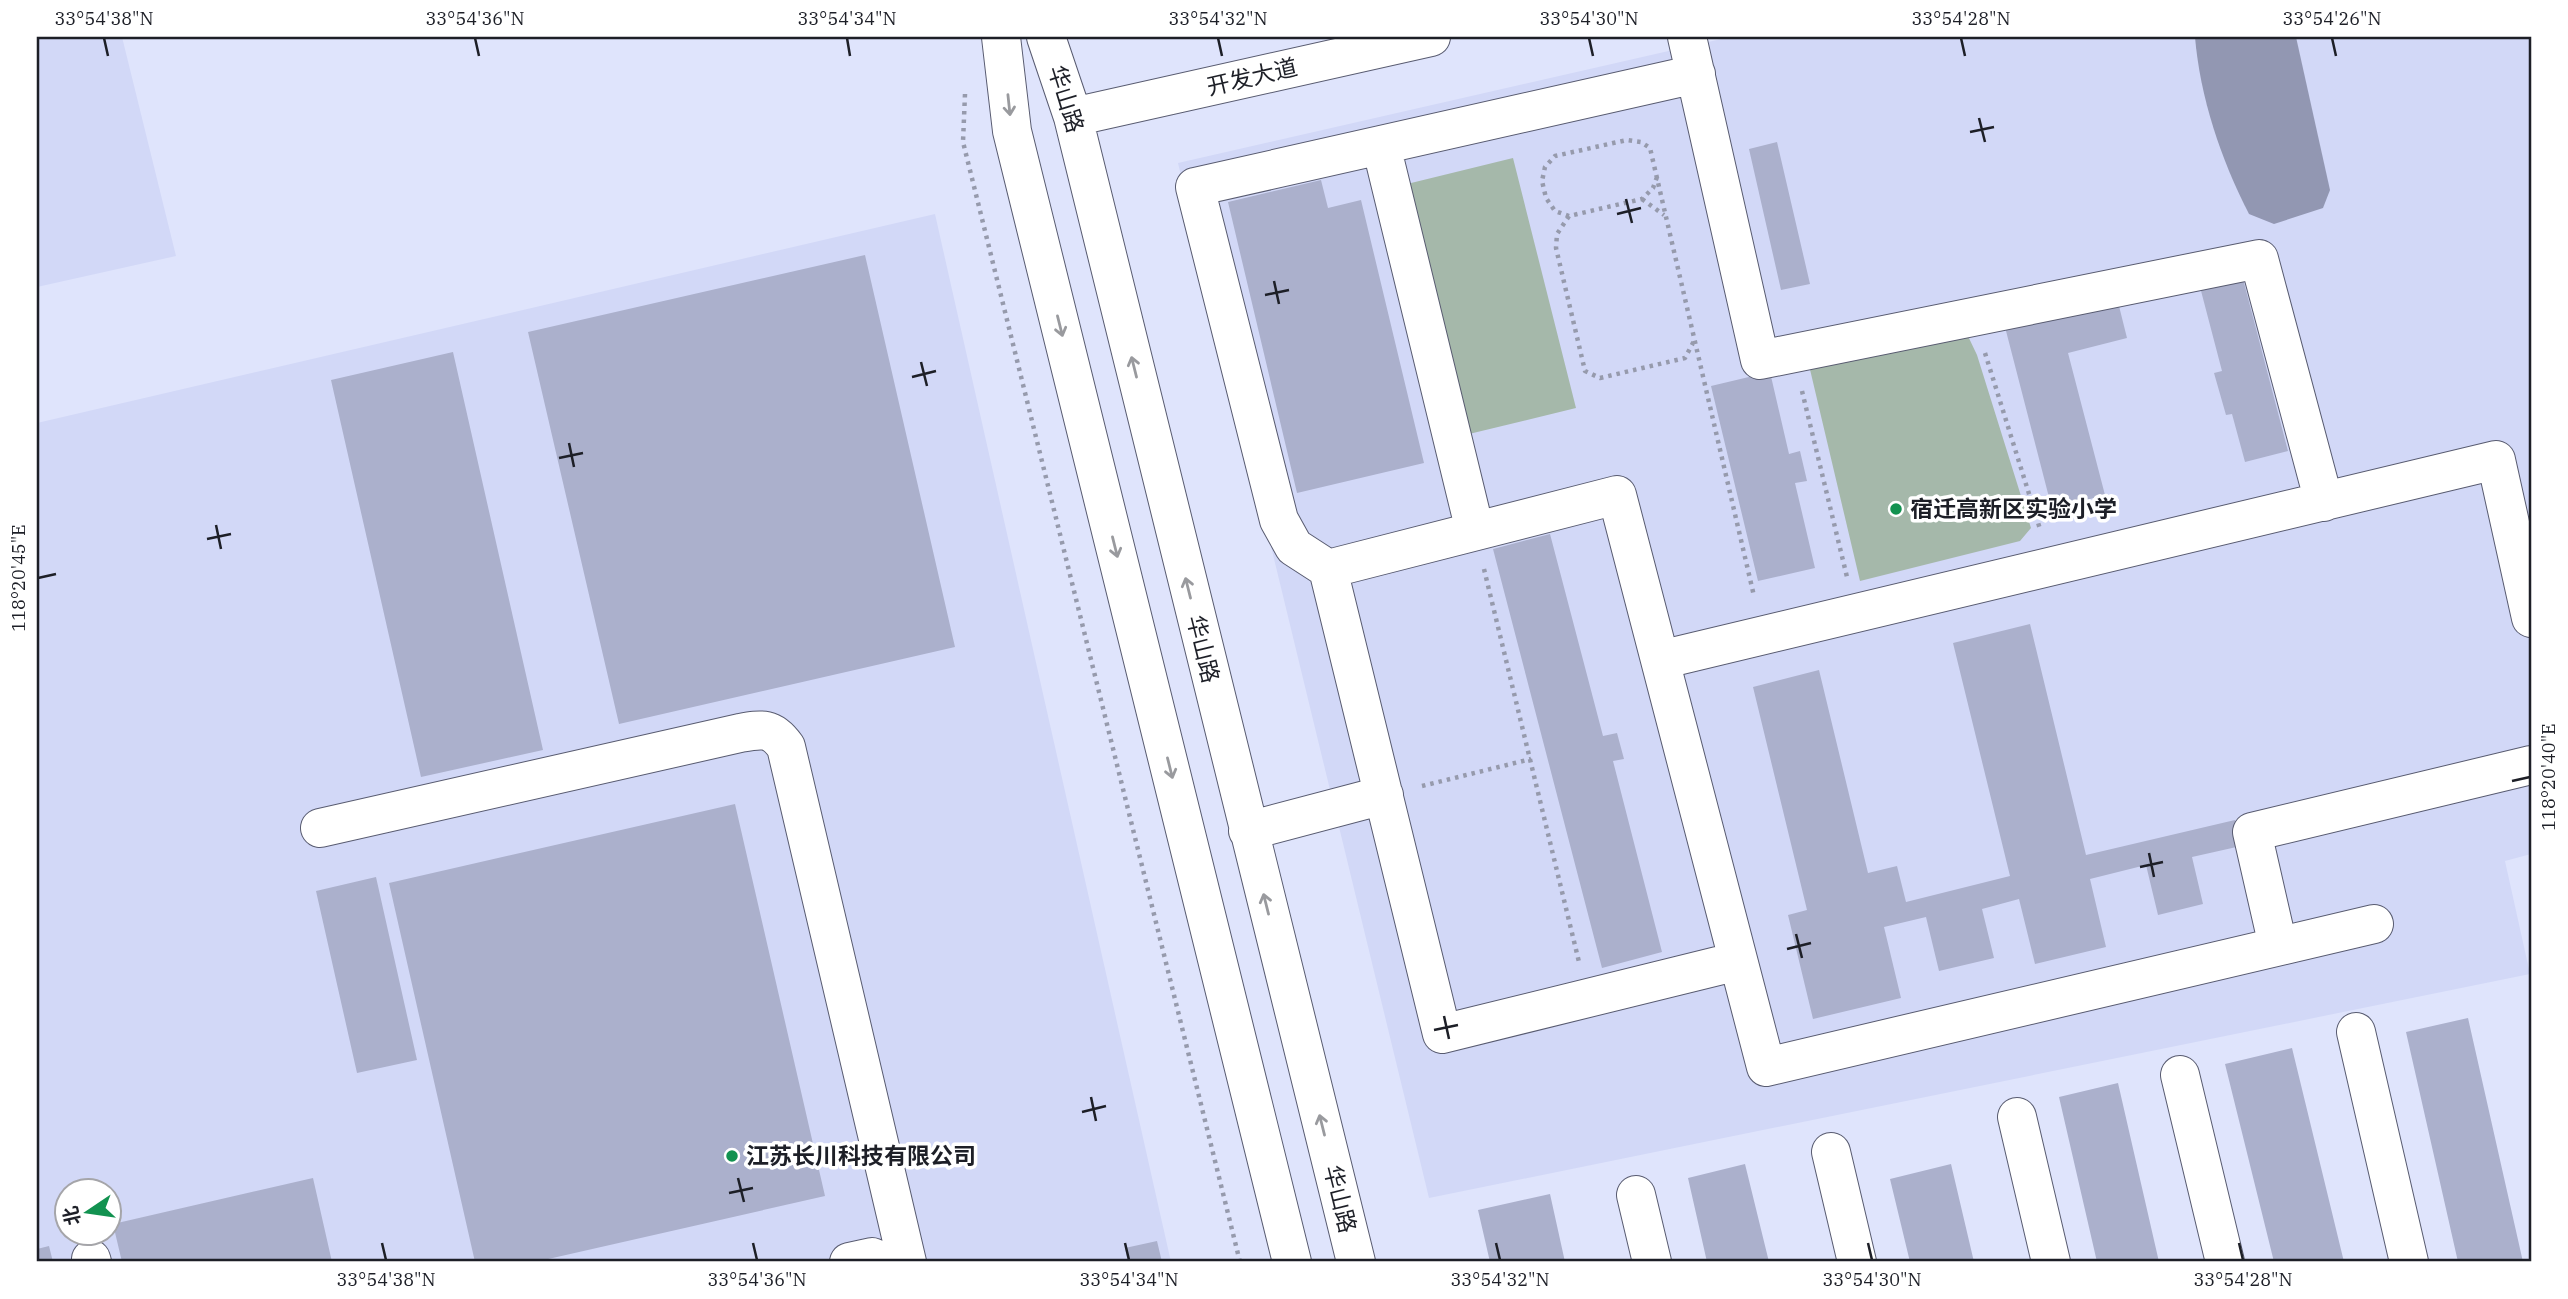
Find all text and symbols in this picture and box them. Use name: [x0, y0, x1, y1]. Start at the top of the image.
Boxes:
text: 33°54'38"N: [55, 7, 154, 30]
text: 33°54'36"N: [426, 7, 525, 30]
text: 33°54'34"N: [798, 7, 897, 30]
text: 33°54'32"N: [1169, 7, 1268, 30]
text: 33°54'30"N: [1540, 7, 1639, 30]
text: 33°54'28"N: [1912, 7, 2011, 30]
text: 33°54'26"N: [2283, 7, 2382, 30]
street label: 开发大道: [1204, 51, 1300, 101]
street label: 华山路: [1043, 61, 1091, 136]
one-way arrow: [1003, 93, 1016, 115]
one-way arrow: [1054, 314, 1067, 337]
one-way arrow: [1127, 356, 1140, 379]
place label: 宿迁高新区实验小学: [1910, 493, 2117, 523]
marker: 宿迁高新区实验小学: [1888, 501, 1904, 517]
text: 118°20'45"E: [7, 524, 30, 632]
one-way arrow: [1109, 535, 1122, 558]
one-way arrow: [1181, 577, 1194, 600]
street label: 华山路: [1181, 612, 1227, 686]
text: 118°20'40"E: [2537, 723, 2560, 831]
one-way arrow: [1163, 756, 1177, 779]
one-way arrow: [1259, 893, 1272, 916]
one-way arrow: [1315, 1114, 1328, 1137]
place label: 江苏长川科技有限公司: [746, 1140, 976, 1170]
marker: 江苏长川科技有限公司: [724, 1148, 740, 1164]
street label: 华山路: [1318, 1162, 1364, 1236]
north arrow: [52, 1176, 122, 1246]
text: 北: [58, 1204, 85, 1228]
text: 33°54'38"N: [337, 1268, 436, 1291]
text: 33°54'36"N: [708, 1268, 807, 1291]
text: 33°54'34"N: [1080, 1268, 1179, 1291]
text: 33°54'32"N: [1451, 1268, 1550, 1291]
text: 33°54'30"N: [1823, 1268, 1922, 1291]
text: 33°54'28"N: [2194, 1268, 2293, 1291]

